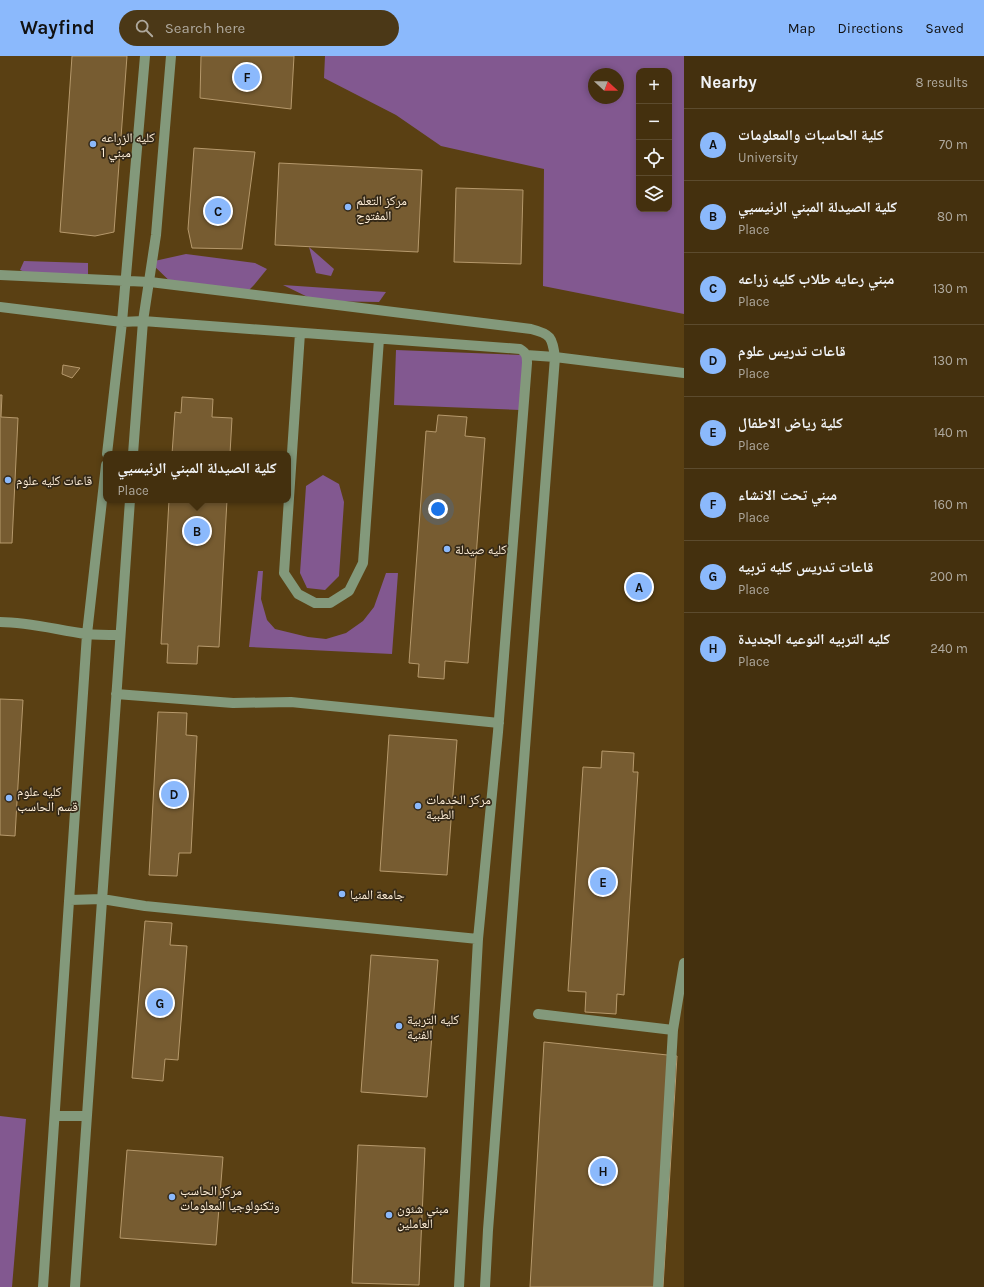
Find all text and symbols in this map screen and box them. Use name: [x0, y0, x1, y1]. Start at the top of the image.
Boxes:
search box: [119, 10, 399, 46]
text: Wayfind: [20, 17, 95, 39]
icon: search: [133, 17, 155, 39]
text: Search here: [165, 19, 245, 37]
text: Map: [788, 20, 816, 37]
text: Directions: [838, 20, 903, 37]
text: Saved: [925, 20, 964, 37]
pin: F: [234, 62, 260, 92]
north arrow: [588, 68, 624, 104]
map controls: [636, 68, 672, 212]
button: +: [636, 68, 672, 104]
text: Nearby: [700, 72, 757, 92]
text: 8 results: [915, 75, 968, 90]
button: −: [636, 104, 672, 140]
text: كلية الحاسبات والمعلومات: [738, 126, 884, 144]
place label: كليه الزراعه مبني 1: [101, 130, 155, 163]
text: A: [709, 137, 717, 152]
text: 70 m: [939, 137, 968, 152]
marker: كليه الزراعه مبني 1: [88, 139, 98, 149]
button: locate: [636, 140, 672, 176]
text: University: [738, 150, 798, 165]
button: layers: [636, 176, 672, 212]
place label: مركز التعلم المفتوح: [356, 193, 407, 225]
pin: C: [205, 196, 231, 226]
text: كلية الصيدلة المبني الرئيسيي: [738, 198, 897, 216]
marker: مركز التعلم المفتوح: [343, 202, 353, 212]
text: B: [709, 209, 717, 224]
text: 80 m: [937, 209, 968, 224]
text: Place: [738, 222, 769, 237]
text: مبني رعايه طلاب كليه زراعه: [738, 270, 894, 288]
text: C: [709, 281, 717, 296]
text: 130 m: [933, 281, 968, 296]
text: Place: [738, 294, 769, 309]
text: قاعات تدريس علوم: [738, 342, 846, 360]
text: D: [709, 353, 717, 368]
text: 130 m: [933, 353, 968, 368]
text: Place: [738, 366, 769, 381]
text: كلية رياض الاطفال: [738, 414, 843, 432]
text: E: [709, 425, 717, 440]
text: 140 m: [933, 425, 968, 440]
text: Place: [738, 438, 769, 453]
popup: [103, 451, 291, 503]
text: كلية الصيدلة المبني الرئيسيي: [117, 459, 277, 477]
place label: قاعات كليه علوم: [16, 473, 92, 489]
marker: قاعات كليه علوم: [3, 475, 13, 485]
text: Place: [117, 483, 149, 498]
text: مبني تحت الانشاء: [738, 486, 837, 504]
text: F: [709, 497, 717, 512]
text: 160 m: [933, 497, 968, 512]
your location: [428, 499, 448, 519]
text: Place: [738, 510, 769, 525]
pin: B: [184, 516, 210, 546]
place label: كليه صيدلة: [455, 542, 508, 557]
marker: كليه صيدلة: [442, 544, 452, 554]
text: قاعات تدريس كليه تربيه: [738, 558, 873, 576]
text: G: [709, 569, 717, 584]
text: 200 m: [930, 569, 968, 584]
pin: A: [626, 572, 652, 602]
text: Place: [738, 582, 769, 597]
text: كليه التربيه النوعيه الجديدة: [738, 630, 890, 648]
text: H: [708, 641, 718, 656]
text: 240 m: [930, 641, 968, 656]
text: Place: [738, 654, 769, 669]
pin: D: [161, 779, 187, 809]
place label: كليه علوم قسم الحاسب: [17, 784, 78, 815]
place label: مركز الخدمات الطبية: [426, 792, 491, 822]
marker: كليه علوم قسم الحاسب: [4, 793, 14, 803]
marker: مركز الخدمات الطبية: [413, 801, 423, 811]
pin: E: [590, 867, 616, 897]
place label: جامعة المنيا: [350, 887, 405, 902]
marker: جامعة المنيا: [337, 889, 347, 899]
pin: G: [147, 988, 173, 1018]
place label: كليه التربية الفنية: [407, 1012, 460, 1042]
marker: كليه التربية الفنية: [394, 1021, 404, 1031]
pin: H: [590, 1156, 616, 1186]
place label: مركز الحاسب وتكنولوجيا المعلومات: [180, 1183, 280, 1214]
marker: مركز الحاسب وتكنولوجيا المعلومات: [167, 1192, 177, 1202]
place label: مبني شئون العاملين: [397, 1201, 449, 1232]
marker: مبني شئون العاملين: [384, 1210, 394, 1220]

